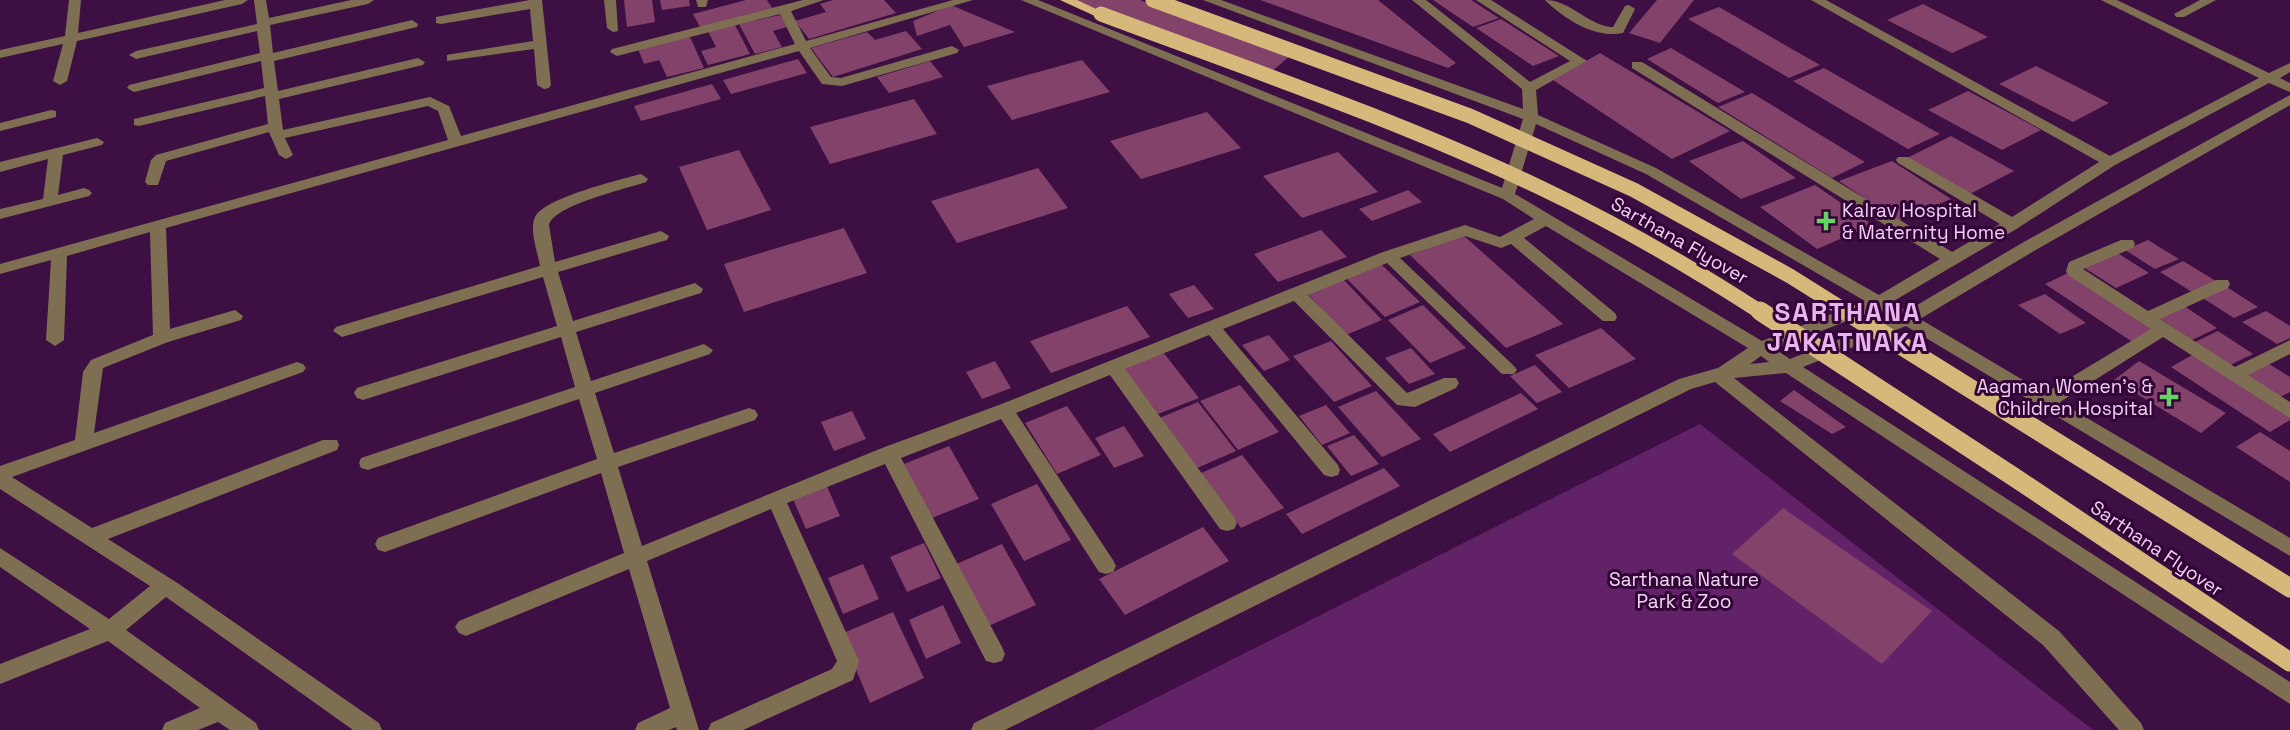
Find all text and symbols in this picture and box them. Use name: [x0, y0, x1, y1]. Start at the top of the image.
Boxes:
street label: Sarthana Flyover: [1607, 191, 1753, 290]
place label: Kalrav Hospital & Maternity Home: [1842, 198, 2005, 245]
marker: Kalrav Hospital & Maternity Home: [1816, 211, 1836, 231]
district label: SARTHANA JAKATNAKA: [1767, 295, 1929, 359]
place label: Aagman Women's & Children Hospital: [1977, 374, 2153, 421]
marker: Aagman Women's & Children Hospital: [2159, 387, 2179, 407]
street label: Sarthana Flyover: [2086, 495, 2228, 602]
park label: Sarthana Nature Park & Zoo: [1609, 567, 1759, 614]

